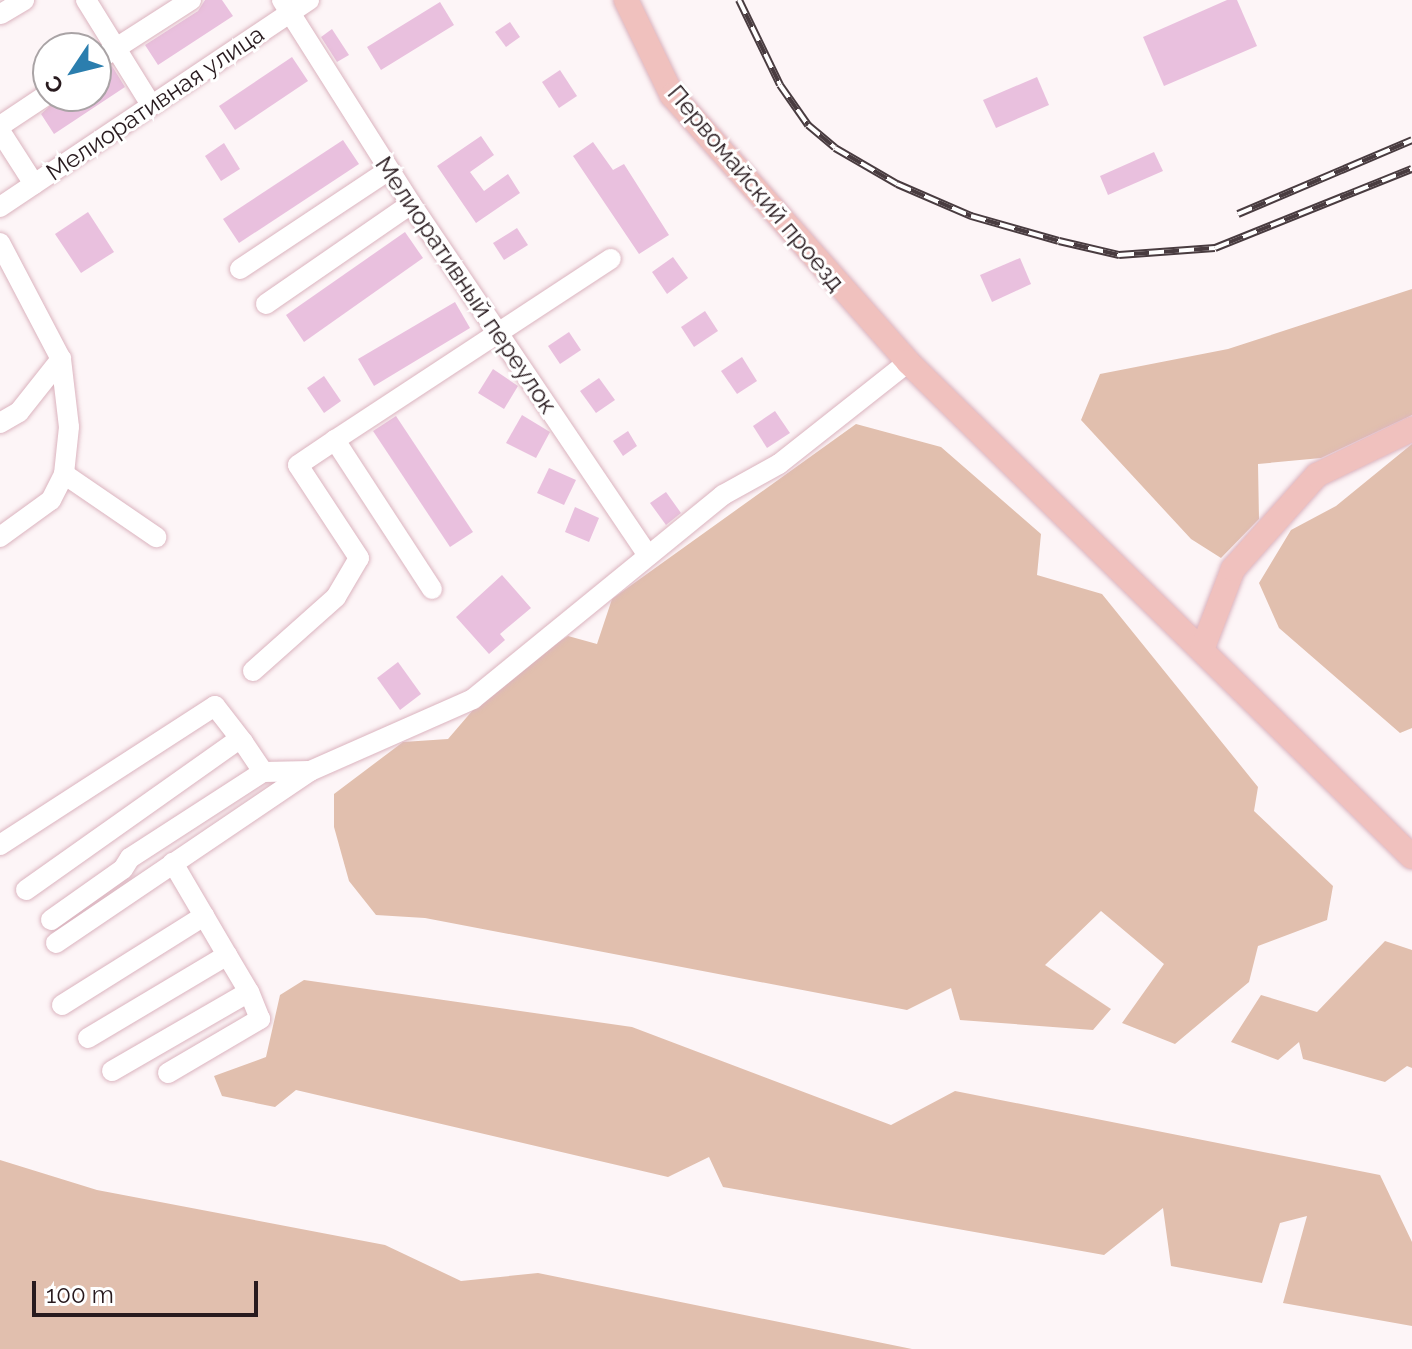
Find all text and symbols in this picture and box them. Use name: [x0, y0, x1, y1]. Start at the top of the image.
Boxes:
street label: Мелиоративная улица: [40, 19, 270, 187]
north arrow: [32, 32, 112, 112]
text: С: [39, 71, 69, 98]
street label: Первомайский проезд: [662, 79, 850, 297]
street label: Мелиоративный переулок: [369, 151, 563, 419]
scale bar: [36, 1265, 262, 1315]
text: 100 m: [46, 1280, 114, 1309]

